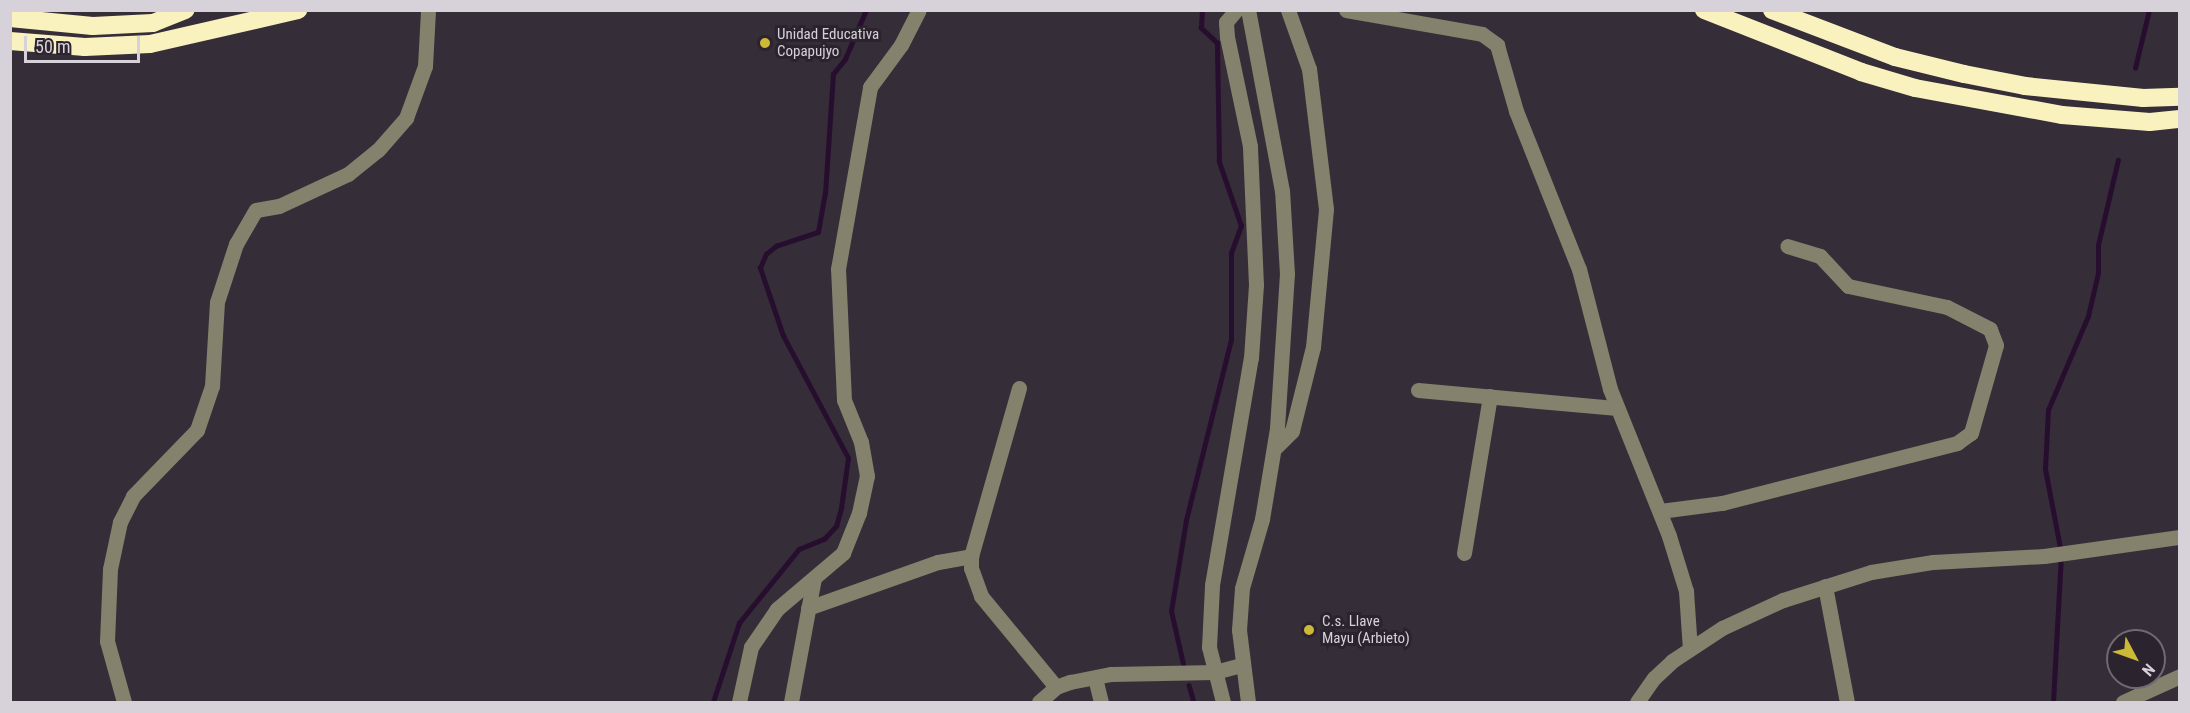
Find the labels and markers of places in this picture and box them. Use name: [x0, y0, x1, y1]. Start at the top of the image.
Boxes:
place label: Unidad Educativa Copapujyo: [777, 25, 879, 60]
marker: Unidad Educativa Copapujyo: [758, 36, 772, 50]
place label: C.s. Llave Mayu (Arbieto): [1322, 612, 1410, 647]
marker: C.s. Llave Mayu (Arbieto): [1300, 621, 1318, 639]

